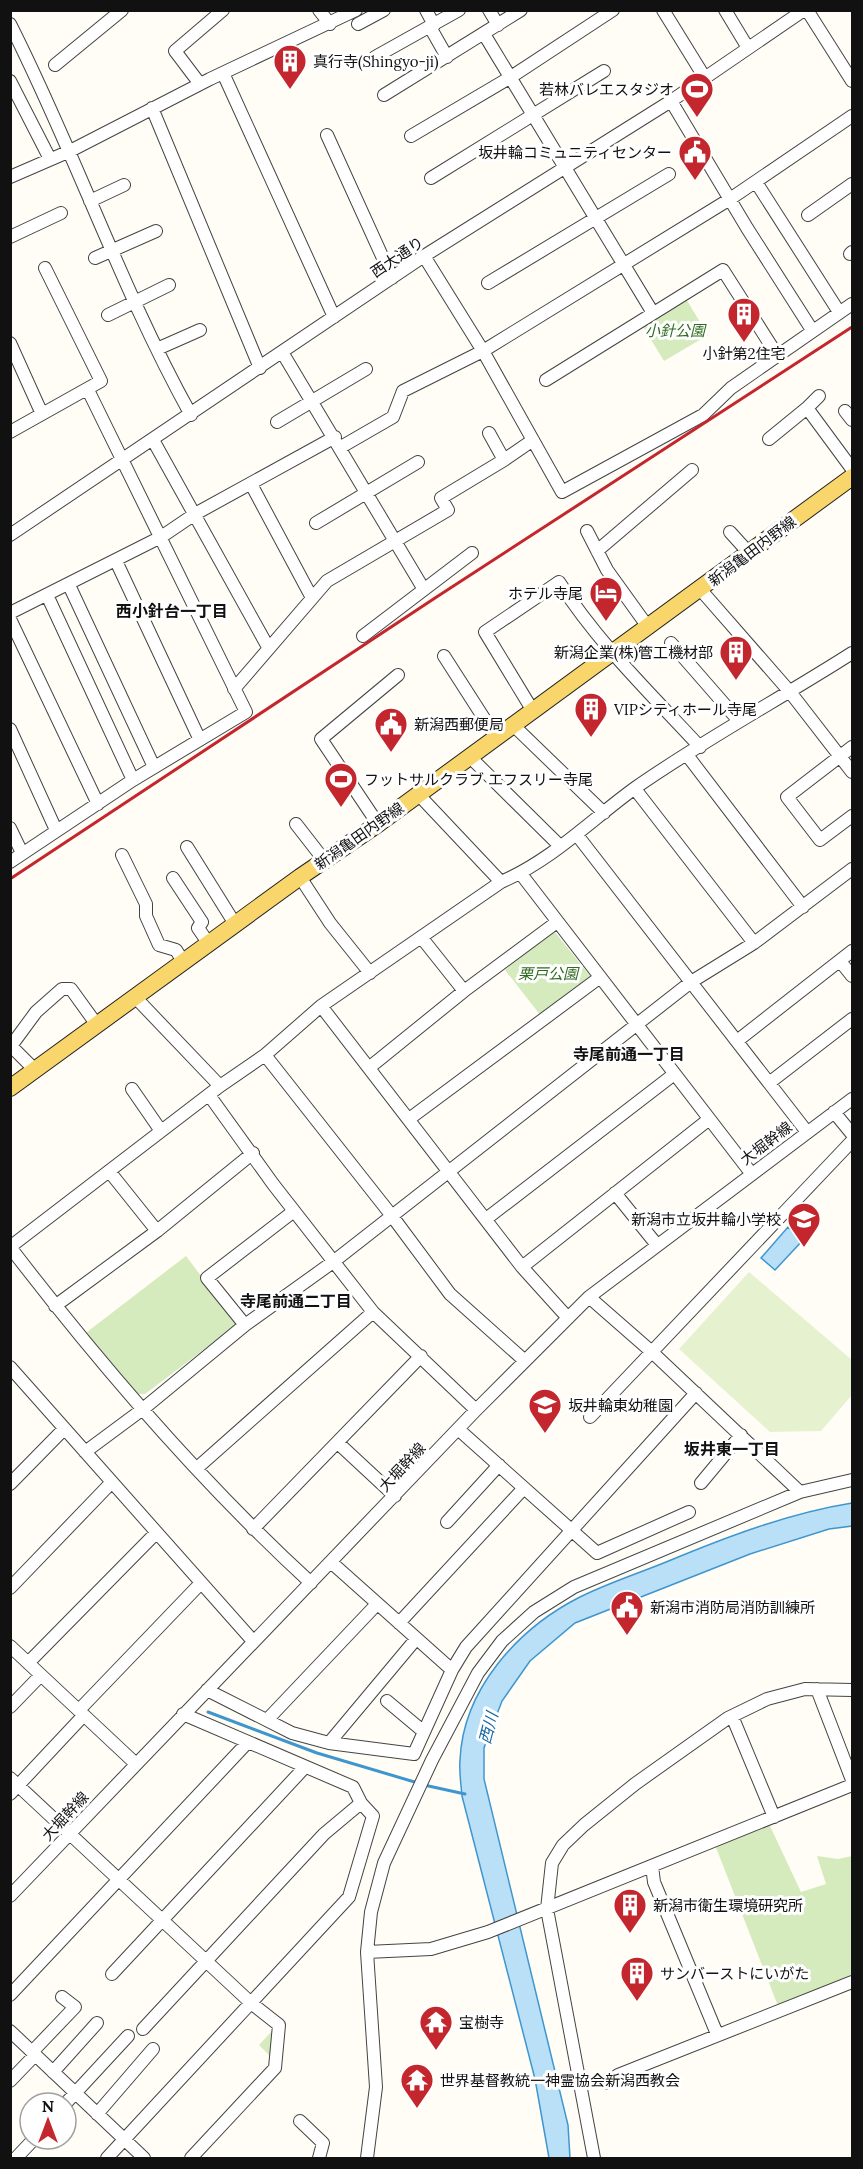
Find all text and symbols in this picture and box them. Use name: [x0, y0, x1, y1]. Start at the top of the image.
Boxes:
building icon: 真行寺(Shingyo-ji): [272, 43, 308, 90]
place label: 真行寺(Shingyo-ji): [313, 52, 439, 72]
sports icon: 若林バレエスタジオ: [679, 71, 715, 118]
place label: 若林バレエスタジオ: [539, 80, 674, 99]
public building icon: 坂井輪コミュニティセンター: [677, 134, 713, 181]
place label: 坂井輪コミュニティセンター: [478, 143, 672, 162]
street label: 西大通り: [367, 232, 427, 282]
building icon: 小針第2住宅: [726, 296, 762, 343]
park label: 小針公園: [645, 321, 707, 340]
place label: 小針第2住宅: [702, 344, 786, 363]
street label: 新潟亀田内野線: [704, 512, 800, 590]
hotel icon: ホテル寺尾: [588, 575, 624, 622]
place label: ホテル寺尾: [508, 584, 583, 603]
district label: 西小針台一丁目: [116, 601, 228, 621]
building icon: 新潟企業(株)管工機材部: [718, 634, 754, 681]
place label: 新潟企業(株)管工機材部: [554, 643, 713, 663]
building icon: VIPシティホール寺尾: [573, 691, 609, 738]
place label: VIPシティホール寺尾: [613, 700, 757, 719]
public building icon: 新潟西郵便局: [373, 706, 409, 753]
place label: 新潟西郵便局: [414, 715, 504, 734]
sports icon: フットサルクラブ エフスリー寺尾: [323, 761, 359, 808]
place label: フットサルクラブ エフスリー寺尾: [364, 770, 593, 789]
street label: 新潟亀田内野線: [311, 798, 407, 874]
park label: 栗戸公園: [518, 964, 580, 983]
district label: 寺尾前通一丁目: [573, 1044, 685, 1064]
street label: 大堀幹線: [736, 1117, 796, 1169]
school or university icon: 新潟市立坂井輪小学校: [786, 1201, 822, 1248]
place label: 新潟市立坂井輪小学校: [631, 1210, 781, 1229]
district label: 寺尾前通二丁目: [240, 1291, 352, 1311]
school or university icon: 坂井輪東幼稚園: [527, 1387, 563, 1434]
place label: 坂井輪東幼稚園: [568, 1396, 673, 1415]
street label: 大堀幹線: [375, 1439, 429, 1495]
district label: 坂井東一丁目: [684, 1439, 780, 1459]
public building icon: 新潟市消防局消防訓練所: [609, 1589, 645, 1636]
place label: 新潟市消防局消防訓練所: [650, 1598, 815, 1617]
water label: 西川: [474, 1708, 502, 1746]
street label: 大堀幹線: [38, 1788, 92, 1844]
building icon: 新潟市衛生環境研究所: [612, 1887, 648, 1934]
place label: 新潟市衛生環境研究所: [653, 1896, 803, 1915]
building icon: サンバーストにいがた: [619, 1955, 655, 2002]
place label: サンバーストにいがた: [660, 1964, 809, 1983]
temple icon: 宝樹寺: [418, 2004, 454, 2051]
place label: 宝樹寺: [459, 2013, 504, 2032]
temple icon: 世界基督教統一神霊協会新潟西教会: [399, 2062, 435, 2109]
place label: 世界基督教統一神霊協会新潟西教会: [440, 2071, 680, 2090]
north arrow: [18, 2091, 78, 2151]
text: N: [42, 2096, 54, 2116]

